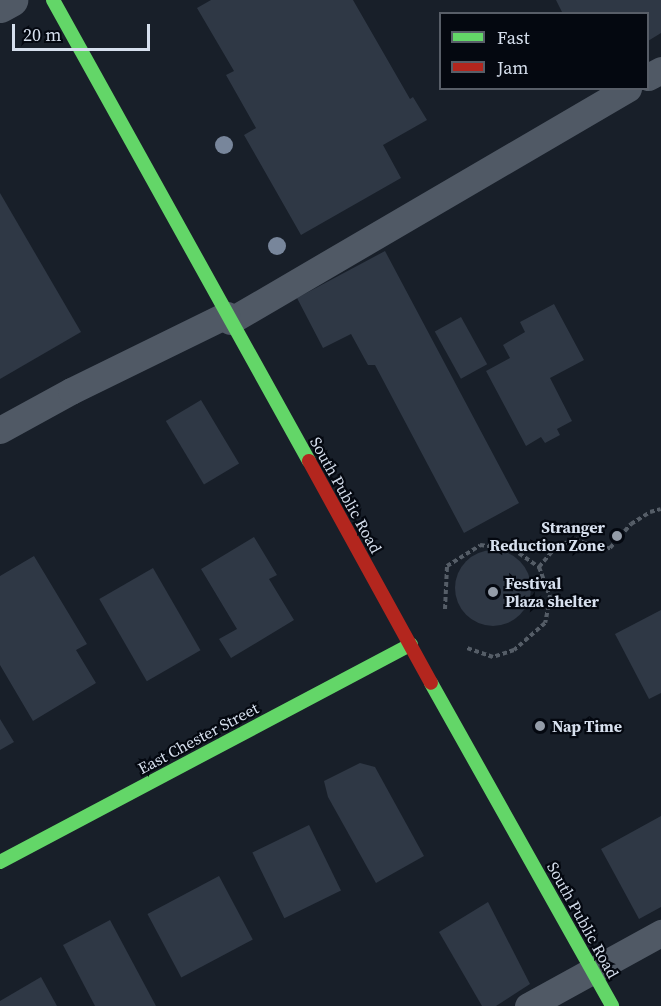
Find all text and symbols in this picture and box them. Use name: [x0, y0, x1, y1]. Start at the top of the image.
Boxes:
scale bar: [15, 12, 153, 50]
legend: [439, 12, 649, 90]
text: 20 m: [23, 22, 61, 47]
text: Fast: [497, 25, 530, 50]
text: Jam: [497, 55, 529, 80]
street label: South Public Road: [306, 434, 386, 556]
place label: Stranger Reduction Zone: [490, 517, 605, 555]
marker: Stranger Reduction Zone: [610, 529, 624, 543]
place label: Festival Plaza shelter: [505, 573, 599, 611]
marker: Festival Plaza shelter: [486, 585, 500, 599]
street label: East Chester Street: [134, 698, 262, 778]
place label: Nap Time: [552, 716, 622, 736]
marker: Nap Time: [533, 719, 547, 733]
street label: South Public Road: [543, 859, 623, 981]

